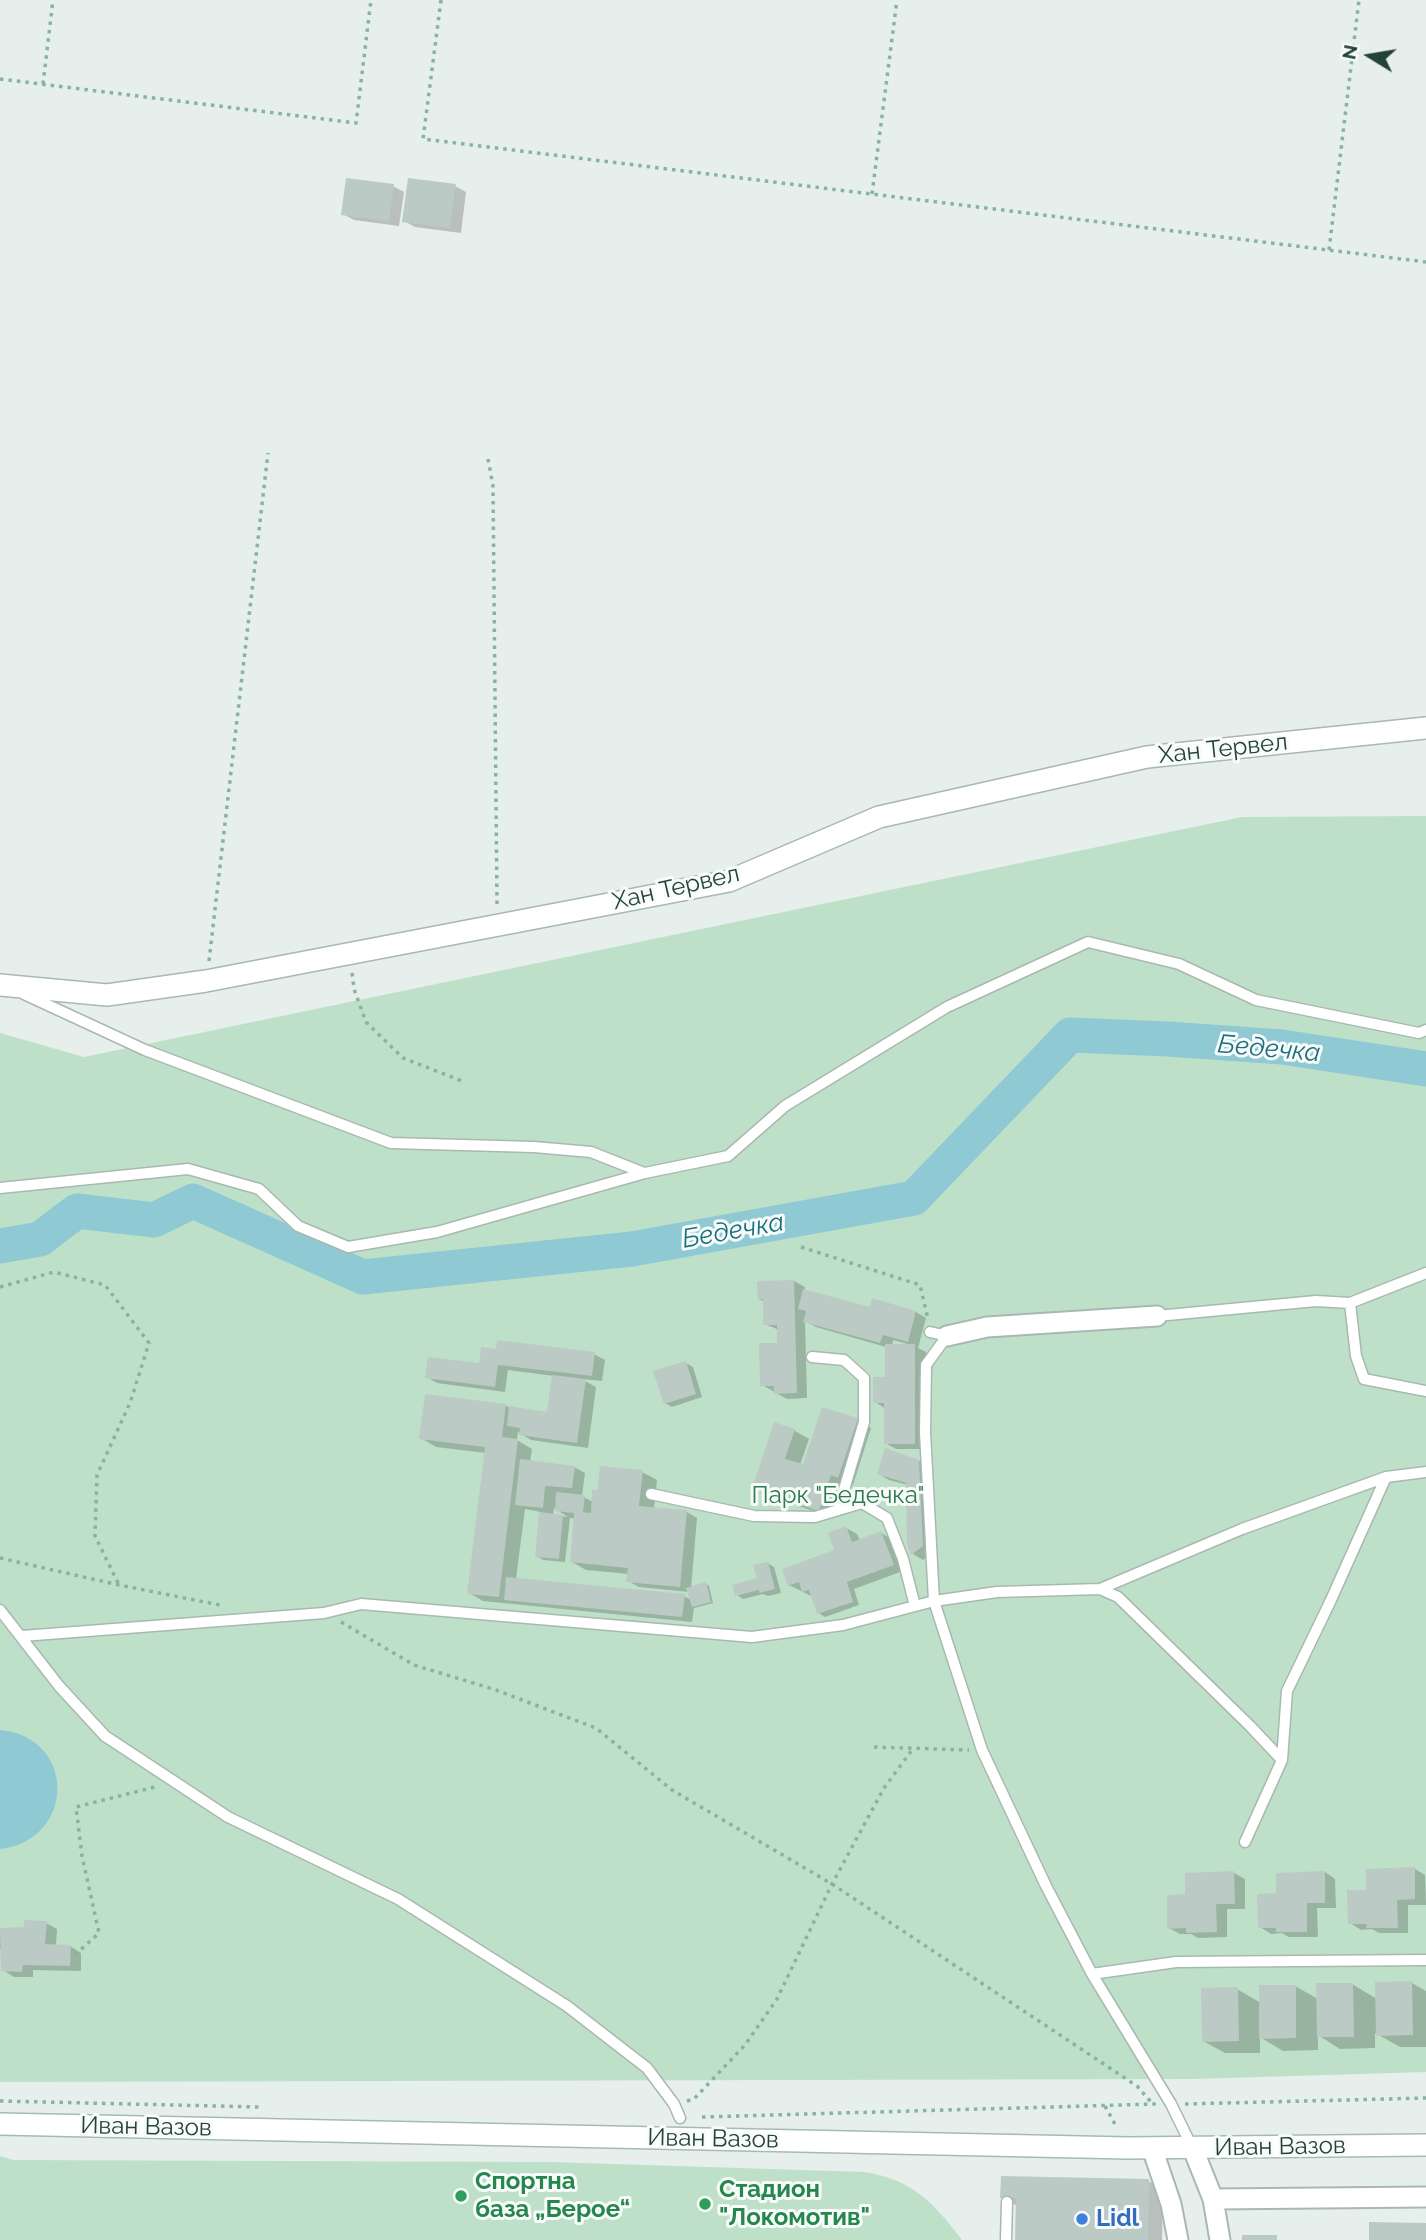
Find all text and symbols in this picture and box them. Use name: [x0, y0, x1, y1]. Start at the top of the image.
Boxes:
north arrow: [1335, 21, 1405, 91]
text: N: [1337, 43, 1362, 61]
street label: Хан Тервел: [1157, 728, 1289, 770]
street label: Хан Тервел: [610, 859, 742, 917]
water label: Бедечка: [1216, 1029, 1322, 1069]
water label: Бедечка: [680, 1207, 786, 1255]
park label: Парк "Бедечка": [752, 1482, 924, 1510]
street label: Иван Вазов: [80, 2111, 212, 2143]
street label: Иван Вазов: [647, 2123, 779, 2155]
street label: Иван Вазов: [1214, 2131, 1346, 2163]
place label: Спортна база „Берое“: [475, 2168, 630, 2224]
place label: Стадион "Локомотив": [719, 2176, 870, 2232]
marker: Спортна база „Берое“: [453, 2188, 469, 2204]
marker: Стадион "Локомотив": [697, 2196, 713, 2212]
place label: Lidl: [1096, 2205, 1139, 2233]
marker: Lidl: [1074, 2211, 1090, 2227]

